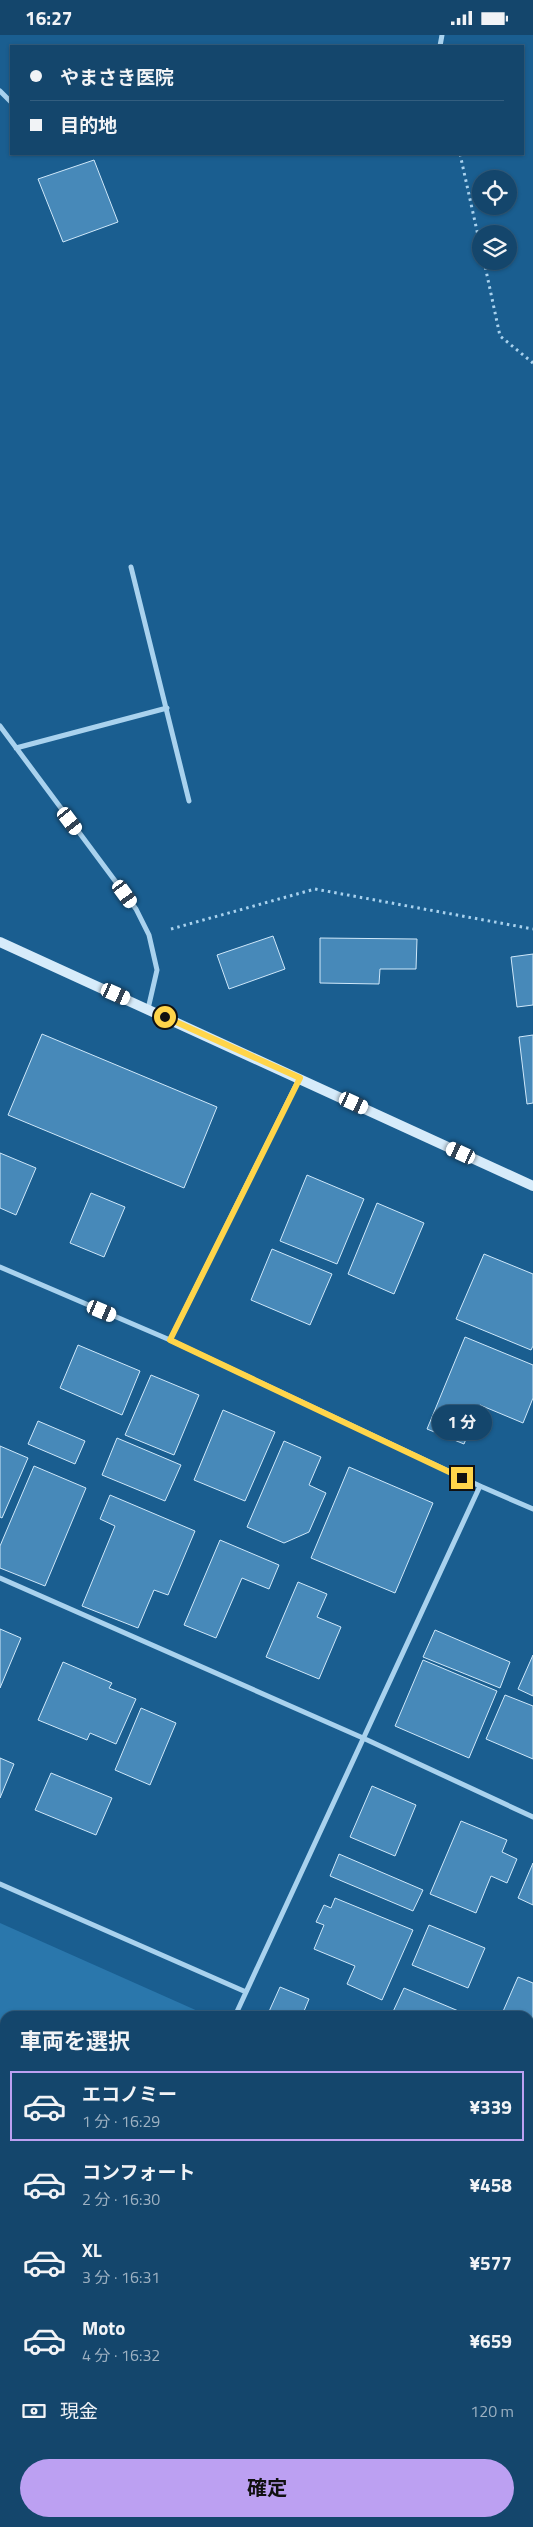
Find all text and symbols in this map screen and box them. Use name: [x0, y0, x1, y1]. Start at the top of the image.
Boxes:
text: 16:27: [25, 3, 72, 32]
text: やまさき医院: [60, 62, 174, 91]
text: 目的地: [60, 110, 117, 139]
map controls: [472, 170, 517, 270]
button: locate: [472, 170, 517, 215]
button: layers: [472, 225, 517, 270]
car: [54, 805, 85, 837]
car: [110, 877, 139, 911]
car: [99, 981, 132, 1007]
route start: [154, 1006, 176, 1028]
car: [337, 1090, 370, 1116]
car: [444, 1140, 477, 1166]
car: [85, 1298, 118, 1324]
callout: 1 分: [432, 1405, 492, 1441]
text: 1 分: [448, 1410, 476, 1434]
route end: [451, 1467, 473, 1489]
text: 車両を選択: [20, 2024, 130, 2058]
text: エコノミー: [82, 2079, 177, 2108]
icon: car: [22, 2084, 67, 2129]
text: ¥339: [469, 2092, 512, 2121]
text: 1 分 · 16:29: [82, 2109, 160, 2133]
text: コンフォート: [82, 2157, 195, 2186]
icon: car: [22, 2162, 67, 2207]
text: ¥458: [469, 2170, 512, 2199]
text: 2 分 · 16:30: [82, 2187, 160, 2211]
text: XL: [82, 2235, 102, 2264]
icon: car: [22, 2240, 67, 2285]
text: ¥577: [469, 2248, 512, 2277]
text: 3 分 · 16:31: [82, 2265, 160, 2289]
text: Moto: [82, 2313, 125, 2342]
icon: car: [22, 2318, 67, 2363]
text: ¥659: [469, 2326, 512, 2355]
text: 4 分 · 16:32: [82, 2343, 160, 2367]
text: 現金: [60, 2396, 98, 2425]
icon: cash: [20, 2397, 48, 2425]
text: 120 m: [470, 2399, 514, 2423]
button: 確定: [20, 2459, 514, 2517]

